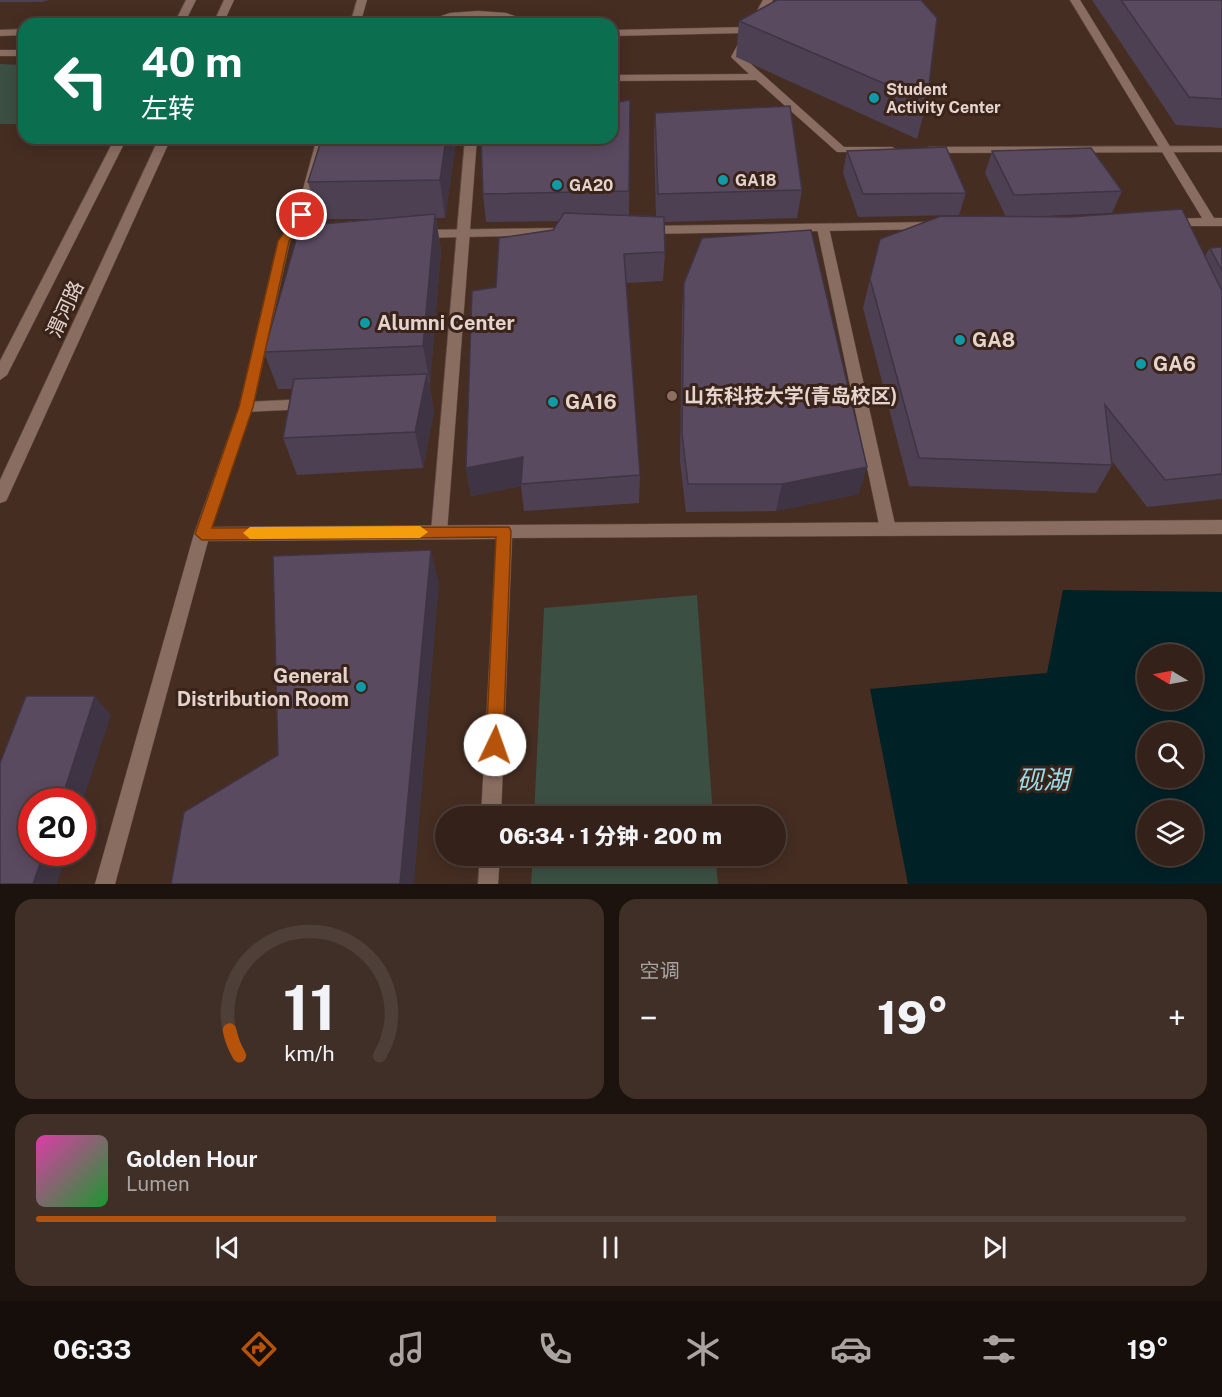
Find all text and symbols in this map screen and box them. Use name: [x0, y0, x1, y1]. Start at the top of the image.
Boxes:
text: 40 m: [141, 37, 243, 86]
icon: left: [42, 42, 120, 120]
place label: Student Activity Center: [886, 80, 1001, 117]
marker: Student Activity Center: [867, 91, 881, 105]
text: 左转: [141, 92, 195, 124]
place label: GA18: [735, 171, 777, 190]
marker: GA18: [716, 173, 730, 187]
place label: GA20: [569, 176, 613, 195]
marker: GA20: [550, 178, 564, 192]
pin: [276, 189, 327, 240]
icon: arrive: [285, 198, 318, 231]
street label: 渭河路: [41, 277, 89, 341]
place label: Alumni Center: [377, 311, 515, 335]
marker: Alumni Center: [358, 316, 372, 330]
place label: GA8: [972, 328, 1015, 352]
marker: GA8: [953, 333, 967, 347]
place label: GA6: [1153, 352, 1196, 376]
marker: GA6: [1134, 357, 1148, 371]
place label: 山东科技大学(青岛校区): [684, 384, 897, 408]
marker: 山东科技大学(青岛校区): [665, 389, 679, 403]
place label: GA16: [565, 390, 617, 414]
marker: GA16: [546, 395, 560, 409]
north arrow: [1137, 644, 1203, 710]
map controls: [1137, 644, 1203, 866]
place label: General Distribution Room: [177, 664, 349, 711]
marker: General Distribution Room: [354, 680, 368, 694]
position arrow: [463, 713, 527, 777]
button: search: [1137, 722, 1203, 788]
water label: 砚湖: [1017, 764, 1073, 795]
speed limit sign: 20: [18, 788, 96, 866]
button: layers: [1137, 800, 1203, 866]
text: 06:34 · 1 分钟 · 200 m: [499, 823, 722, 849]
text: 空调: [640, 959, 680, 983]
text: 11: [283, 971, 336, 1044]
text: 19°: [877, 991, 949, 1044]
text: −: [640, 999, 658, 1037]
text: +: [1168, 999, 1186, 1037]
text: km/h: [284, 1041, 334, 1066]
text: Golden Hour: [126, 1146, 257, 1172]
text: Lumen: [126, 1172, 190, 1196]
icon: previous: [211, 1231, 244, 1264]
icon: pause: [594, 1231, 627, 1264]
icon: next: [978, 1231, 1011, 1264]
icon: directions: [238, 1328, 280, 1370]
icon: music: [386, 1328, 428, 1370]
icon: phone: [534, 1328, 576, 1370]
icon: climate: [682, 1328, 724, 1370]
icon: car: [830, 1328, 872, 1370]
icon: filters: [978, 1328, 1020, 1370]
text: 06:33: [53, 1333, 131, 1365]
text: 19°: [1127, 1333, 1169, 1365]

